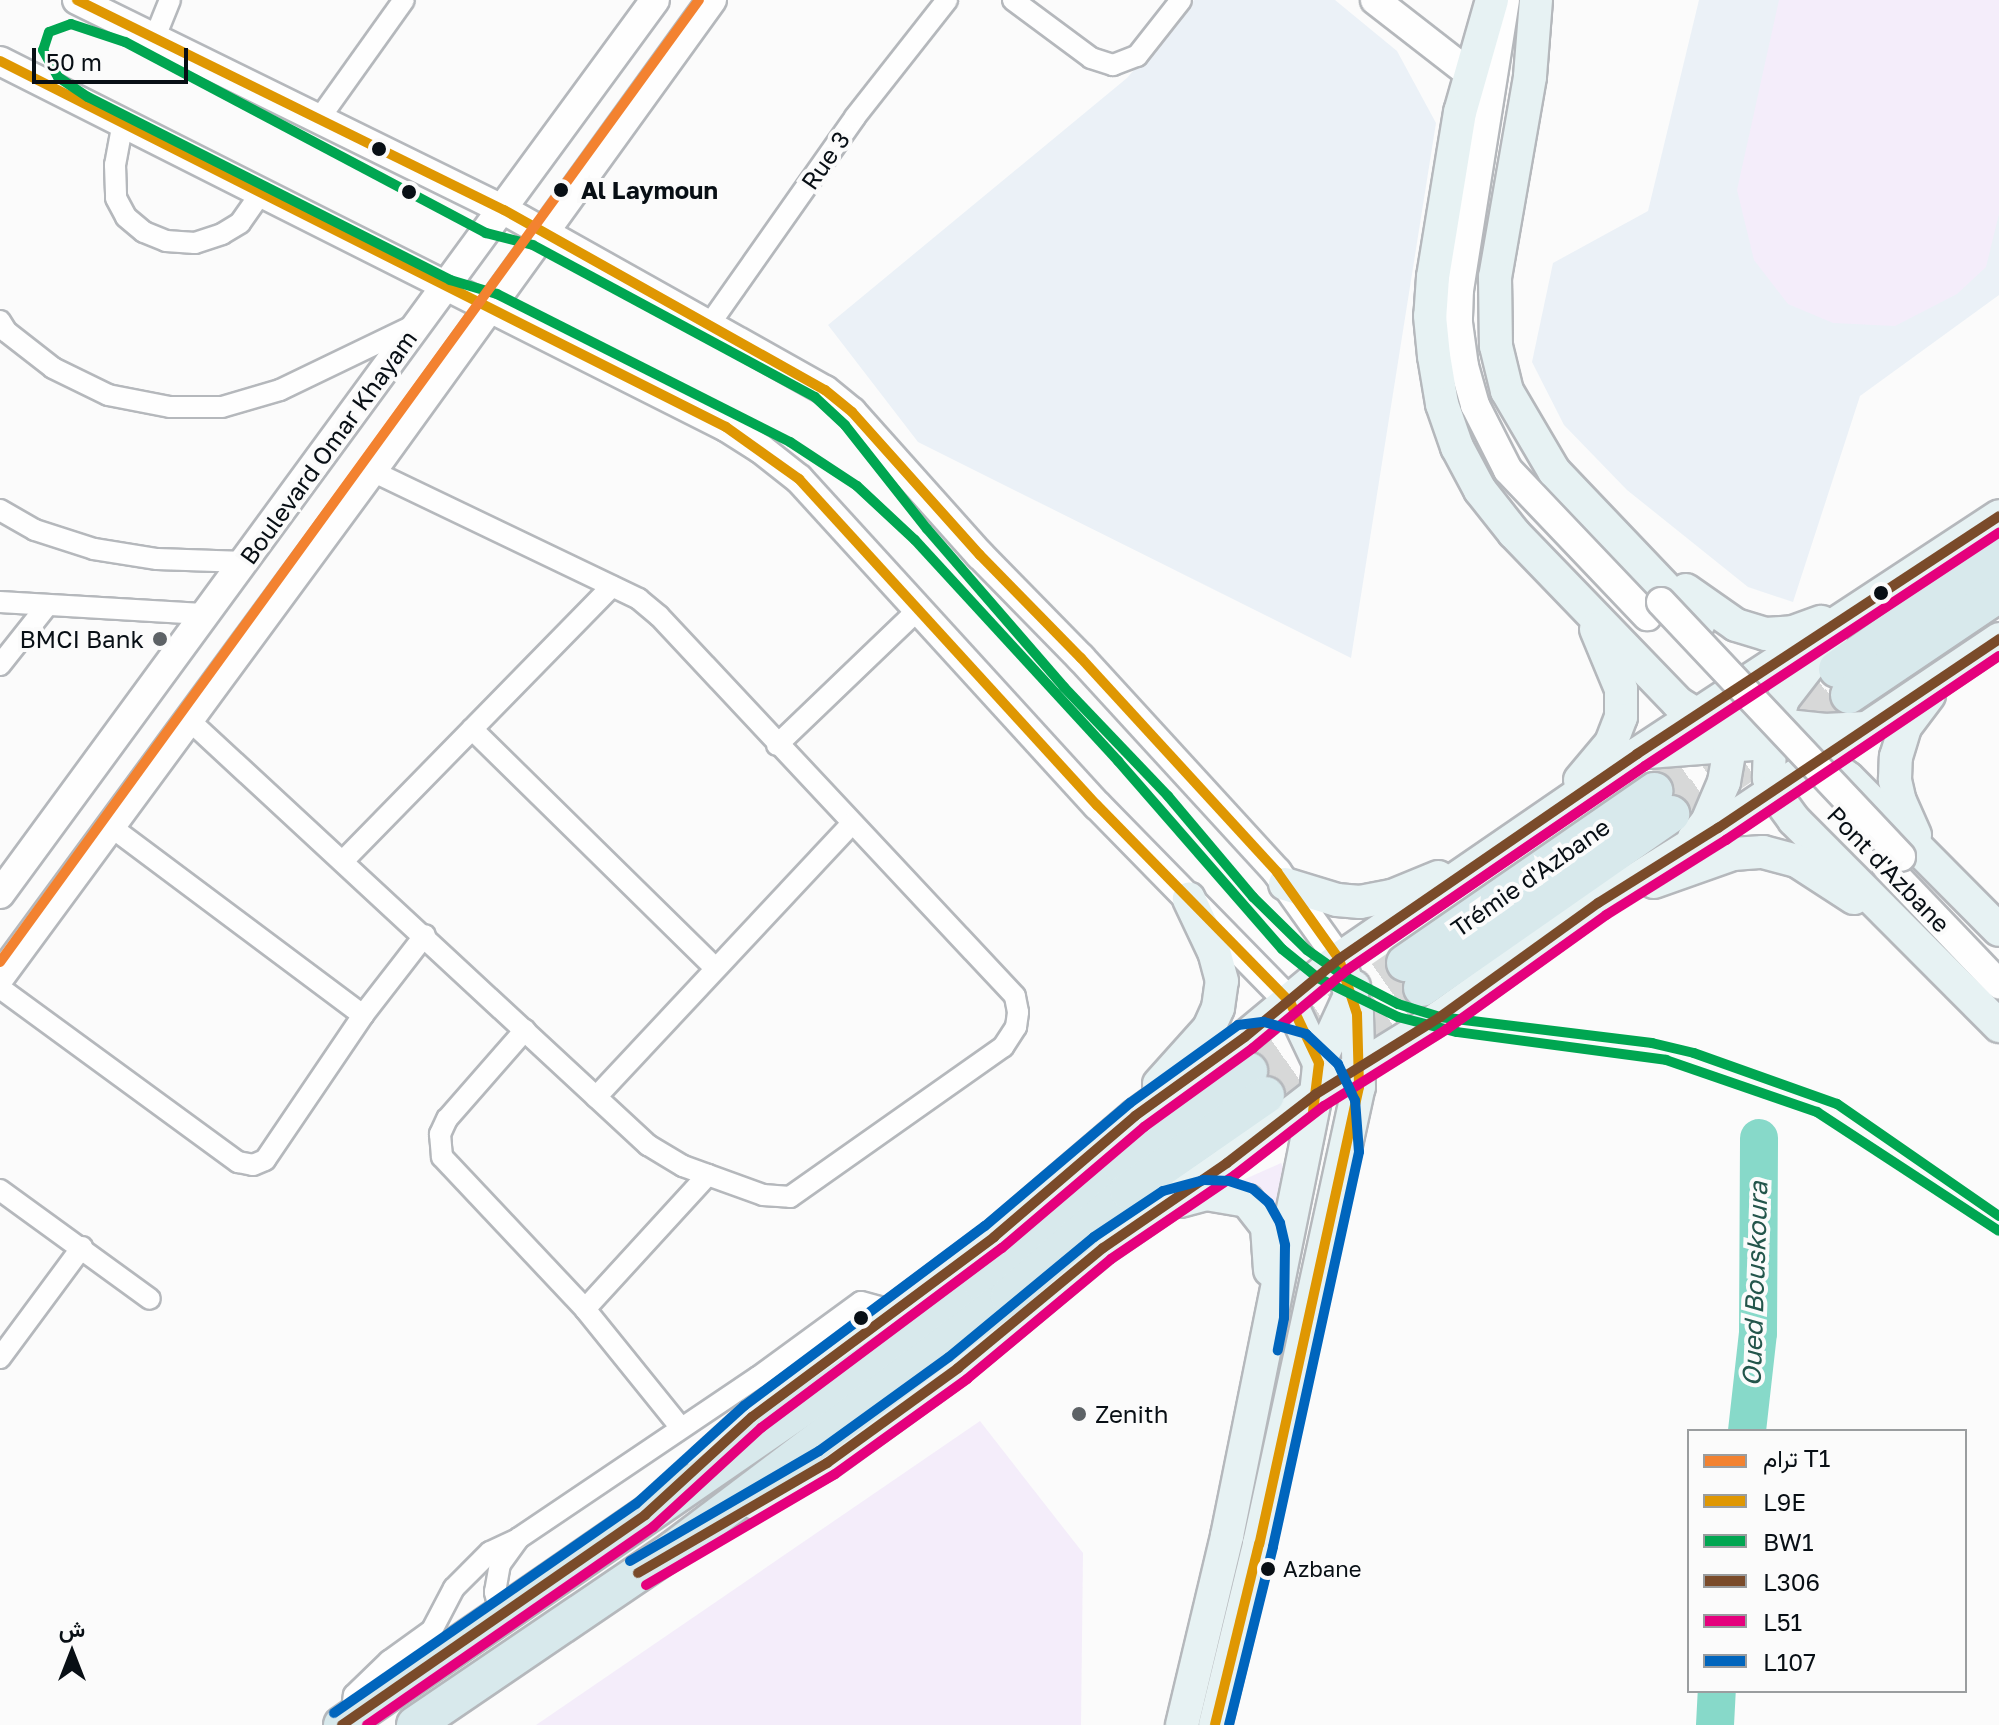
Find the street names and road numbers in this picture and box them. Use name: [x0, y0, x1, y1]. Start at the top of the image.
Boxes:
street label: Rue 3: [795, 125, 855, 195]
street label: Boulevard Omar Khayam: [234, 325, 422, 569]
street label: Pont d'Azbane: [1822, 800, 1956, 938]
street label: Trémie d'Azbane: [1445, 812, 1615, 942]

